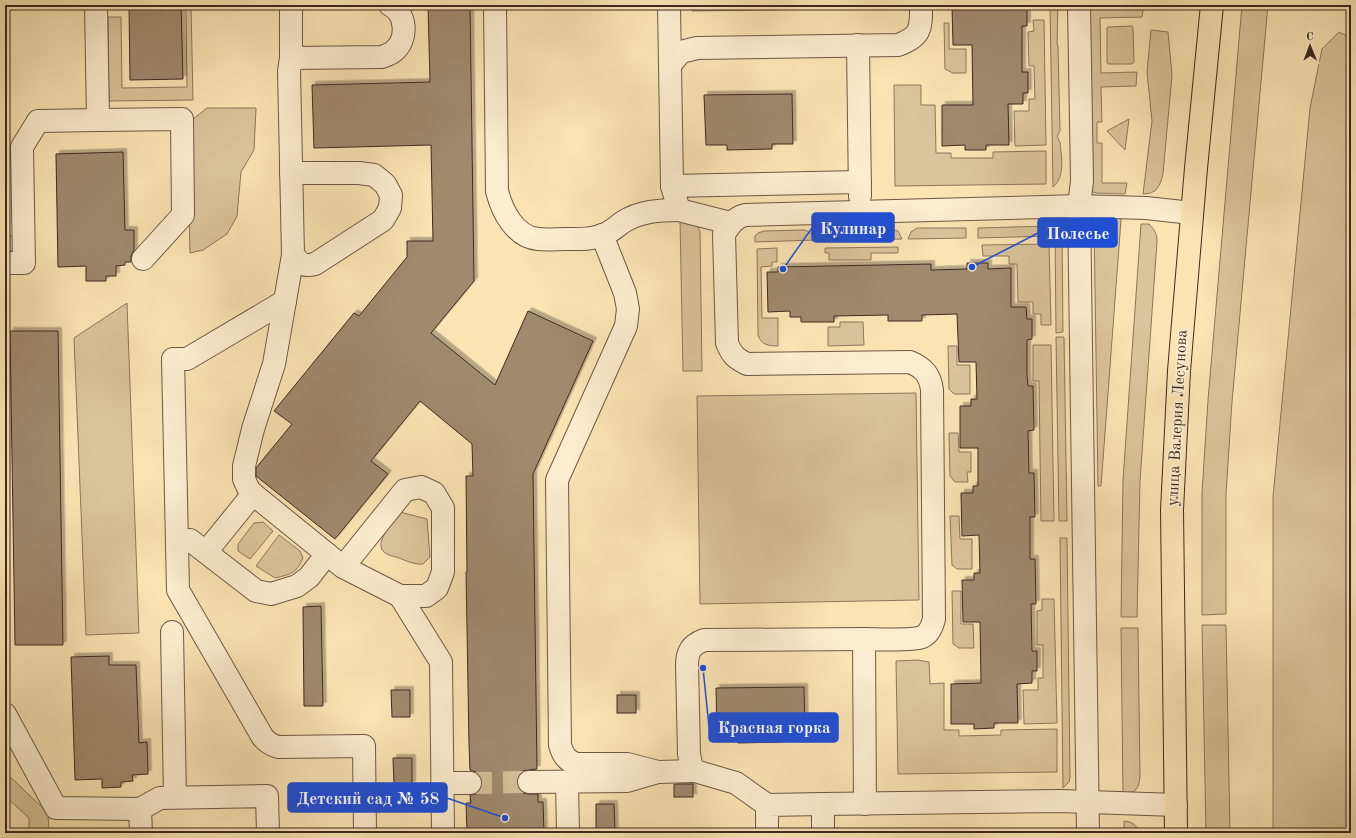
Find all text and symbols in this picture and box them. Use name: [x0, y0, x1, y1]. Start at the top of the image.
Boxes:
north arrow: [1290, 26, 1330, 66]
text: С: [1306, 32, 1314, 43]
callout: Кулинар: [812, 213, 894, 242]
callout: Полесье: [1038, 218, 1117, 247]
text: Кулинар: [820, 221, 886, 238]
text: Полесье: [1046, 226, 1110, 243]
street label: улица Валерия Лесунова: [1165, 329, 1191, 507]
callout: Красная горка: [709, 713, 838, 742]
text: Красная горка: [717, 720, 831, 737]
callout: Детский сад № 58: [288, 783, 447, 812]
text: Детский сад № 58: [297, 791, 440, 808]

